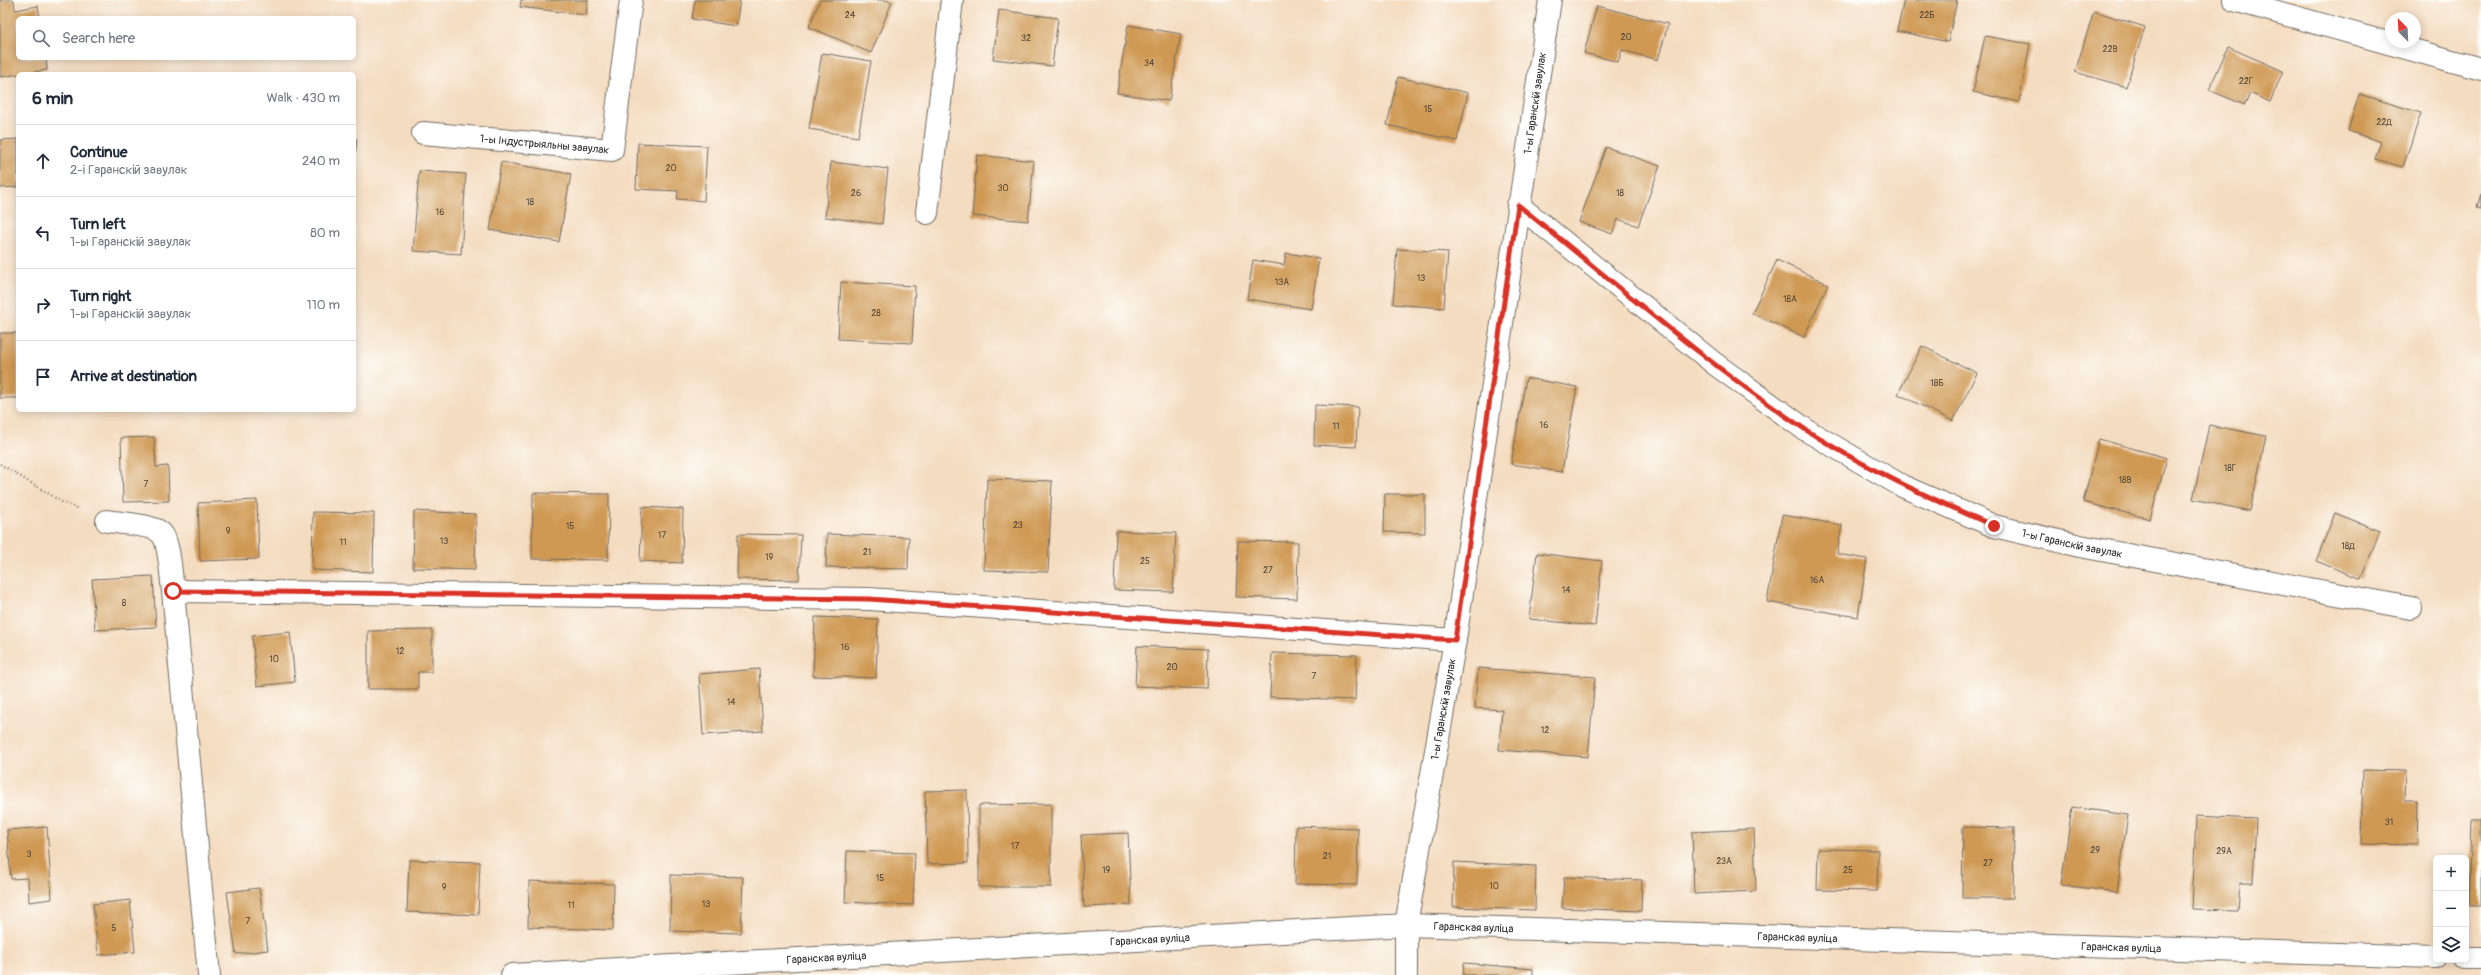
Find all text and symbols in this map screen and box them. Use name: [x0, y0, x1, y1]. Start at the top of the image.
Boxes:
house number: 24: [845, 10, 856, 21]
house number: 22Б: [1919, 10, 1935, 21]
north arrow: [2385, 12, 2421, 48]
search box: [16, 16, 356, 60]
icon: search: [30, 27, 52, 49]
text: Search here: [62, 29, 135, 48]
house number: 20: [1620, 32, 1632, 43]
house number: 32: [1021, 33, 1031, 44]
house number: 22В: [2102, 44, 2118, 55]
street label: 1-ы Гаранскій завулак: [1521, 51, 1549, 155]
house number: 34: [1144, 58, 1155, 69]
house number: 22Г: [2239, 76, 2253, 87]
text: 6 min: [32, 88, 73, 109]
text: Walk · 430 m: [266, 90, 340, 106]
house number: 15: [1424, 104, 1432, 115]
house number: 22Д: [2376, 117, 2392, 128]
street label: 1-ы Індустрыяльны завулак: [479, 132, 610, 157]
text: Continue: [70, 143, 128, 162]
icon: ahead: [32, 150, 54, 172]
text: 240 m: [302, 153, 340, 169]
text: 2-і Гаранскій завулак: [70, 162, 187, 178]
house number: 20: [665, 163, 677, 174]
house number: 30: [997, 183, 1009, 194]
house number: 26: [851, 188, 861, 199]
house number: 18: [1616, 188, 1624, 199]
house number: 18: [526, 197, 534, 208]
house number: 16: [436, 207, 444, 218]
text: Turn left: [70, 215, 126, 234]
icon: left: [32, 222, 54, 244]
text: 80 m: [310, 225, 340, 241]
text: 1-ы Гаранскій завулак: [70, 234, 191, 250]
house number: 13: [1417, 273, 1425, 284]
house number: 13А: [1275, 277, 1289, 288]
text: Turn right: [70, 287, 131, 306]
icon: right: [32, 294, 54, 316]
house number: 18А: [1783, 294, 1797, 305]
text: 110 m: [307, 297, 340, 313]
text: 1-ы Гаранскій завулак: [70, 306, 191, 322]
house number: 28: [871, 308, 881, 319]
icon: arrive: [32, 366, 54, 388]
text: Arrive at destination: [70, 367, 197, 386]
house number: 18Б: [1930, 378, 1944, 389]
house number: 16: [1540, 420, 1548, 431]
house number: 11: [1332, 421, 1340, 432]
house number: 18Г: [2224, 463, 2236, 474]
house number: 18В: [2118, 475, 2132, 486]
house number: 7: [144, 479, 149, 490]
route end: [1985, 517, 2003, 535]
house number: 23: [1013, 520, 1023, 531]
house number: 15: [566, 521, 574, 532]
house number: 9: [226, 526, 231, 537]
street label: 1-ы Гаранскій завулак: [2020, 527, 2124, 561]
house number: 17: [658, 530, 666, 541]
house number: 13: [440, 536, 448, 547]
house number: 11: [339, 537, 347, 548]
house number: 18Д: [2341, 541, 2355, 552]
house number: 21: [863, 547, 871, 558]
house number: 19: [765, 552, 773, 563]
house number: 25: [1140, 556, 1150, 567]
house number: 27: [1263, 565, 1273, 576]
house number: 16А: [1810, 575, 1824, 586]
route start: [164, 582, 182, 600]
house number: 14: [1562, 585, 1571, 596]
house number: 8: [122, 598, 127, 609]
house number: 16: [841, 642, 849, 653]
house number: 12: [396, 646, 404, 657]
house number: 10: [269, 654, 279, 665]
street label: 1-ы Гаранскій завулак: [1428, 657, 1459, 761]
house number: 20: [1166, 662, 1178, 673]
house number: 7: [1312, 671, 1317, 682]
house number: 14: [727, 697, 736, 708]
house number: 12: [1541, 725, 1549, 736]
house number: 31: [2385, 817, 2393, 828]
house number: 17: [1011, 841, 1019, 852]
house number: 29: [2090, 845, 2100, 856]
house number: 29А: [2216, 846, 2232, 857]
house number: 3: [26, 849, 32, 860]
house number: 21: [1323, 851, 1331, 862]
map controls: [2433, 855, 2469, 963]
button: +: [2433, 855, 2469, 891]
house number: 23А: [1716, 856, 1732, 867]
house number: 27: [1983, 858, 1993, 869]
house number: 19: [1102, 865, 1110, 876]
house number: 25: [1843, 865, 1853, 876]
house number: 15: [876, 873, 884, 884]
house number: 10: [1489, 881, 1499, 892]
house number: 9: [442, 882, 447, 893]
button: −: [2433, 891, 2469, 927]
house number: 13: [702, 899, 710, 910]
house number: 11: [567, 900, 575, 911]
house number: 7: [246, 916, 251, 927]
street label: Гаранская вуліца: [1433, 920, 1514, 935]
house number: 5: [112, 923, 117, 934]
button: layers: [2433, 927, 2469, 963]
street label: Гаранская вуліца: [1757, 930, 1838, 945]
street label: Гаранская вуліца: [1110, 931, 1190, 949]
street label: Гаранская вуліца: [2081, 940, 2161, 955]
street label: Гаранская вуліца: [786, 949, 867, 967]

